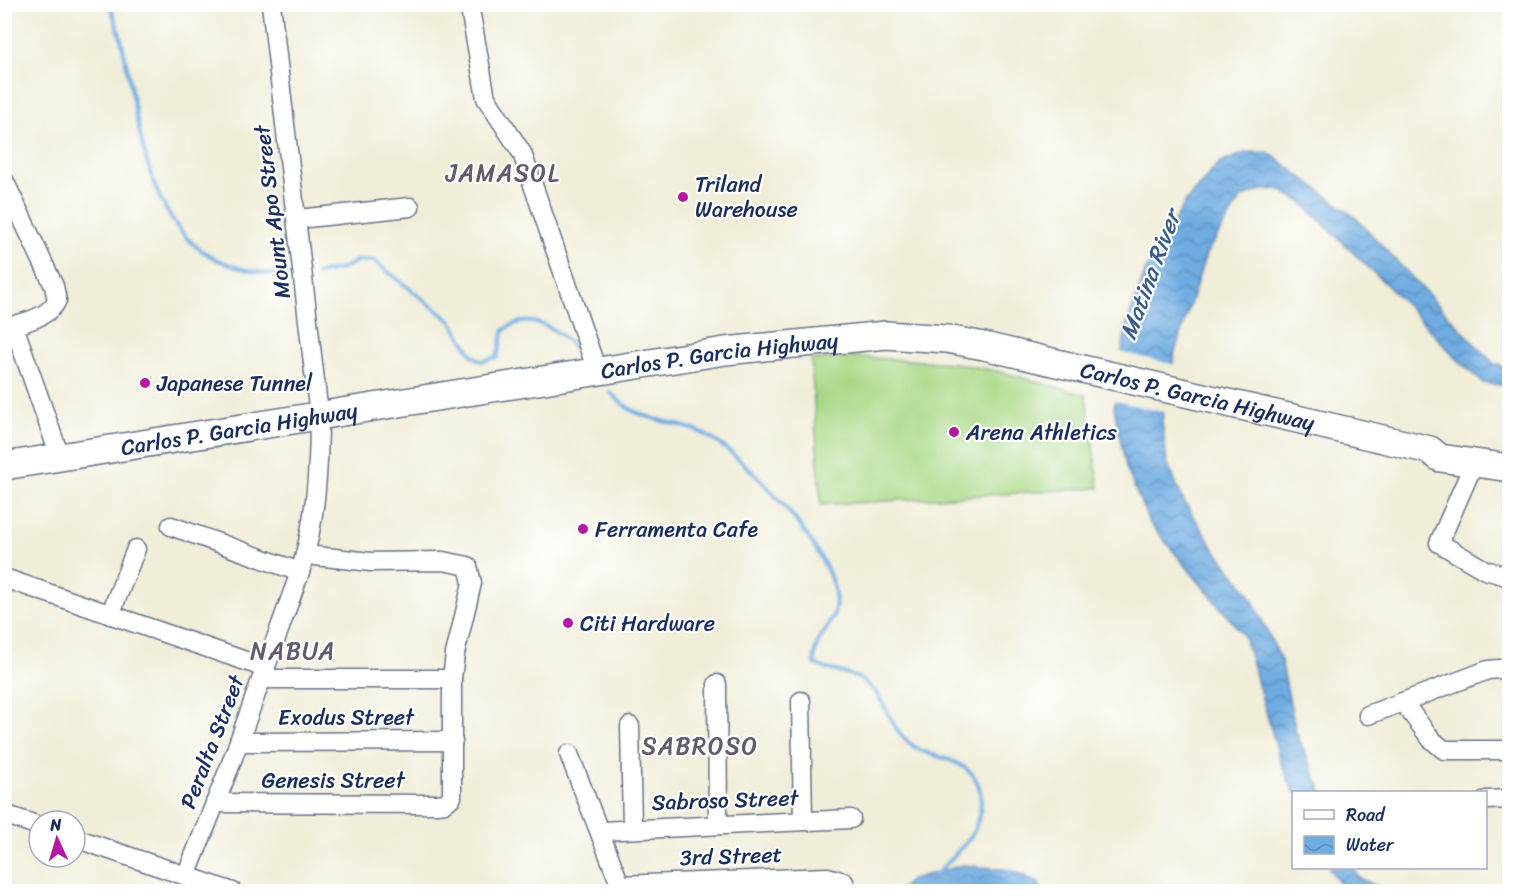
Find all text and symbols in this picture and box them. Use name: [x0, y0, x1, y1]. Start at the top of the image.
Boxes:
street label: Mount Apo Street: [242, 122, 302, 301]
district label: JAMASOL: [445, 152, 560, 194]
place label: Triland Warehouse: [695, 165, 798, 229]
marker: Triland Warehouse: [676, 190, 690, 204]
water label: Matina River: [1107, 201, 1194, 345]
street label: Carlos P. Garcia Highway: [598, 320, 841, 390]
street label: Carlos P. Garcia Highway: [1077, 350, 1319, 442]
place label: Japanese Tunnel: [156, 364, 313, 403]
marker: Japanese Tunnel: [138, 376, 152, 390]
street label: Carlos P. Garcia Highway: [118, 390, 361, 467]
place label: Arena Athletics: [965, 413, 1118, 452]
marker: Arena Athletics: [947, 425, 961, 439]
place label: Ferramenta Cafe: [595, 510, 758, 549]
marker: Ferramenta Cafe: [576, 522, 590, 536]
place label: Citi Hardware: [580, 604, 715, 643]
marker: Citi Hardware: [561, 616, 575, 630]
district label: NABUA: [250, 630, 336, 672]
street label: Peralta Street: [169, 668, 256, 815]
street label: Exodus Street: [278, 698, 415, 737]
district label: SABROSO: [641, 725, 759, 767]
street label: Genesis Street: [261, 761, 406, 800]
street label: Sabroso Street: [651, 778, 800, 822]
legend: [1292, 791, 1487, 869]
text: Road: [1346, 799, 1386, 831]
north arrow: [27, 809, 87, 869]
text: N: [48, 810, 63, 839]
text: Water: [1346, 829, 1395, 861]
street label: 3rd Street: [679, 835, 783, 877]

